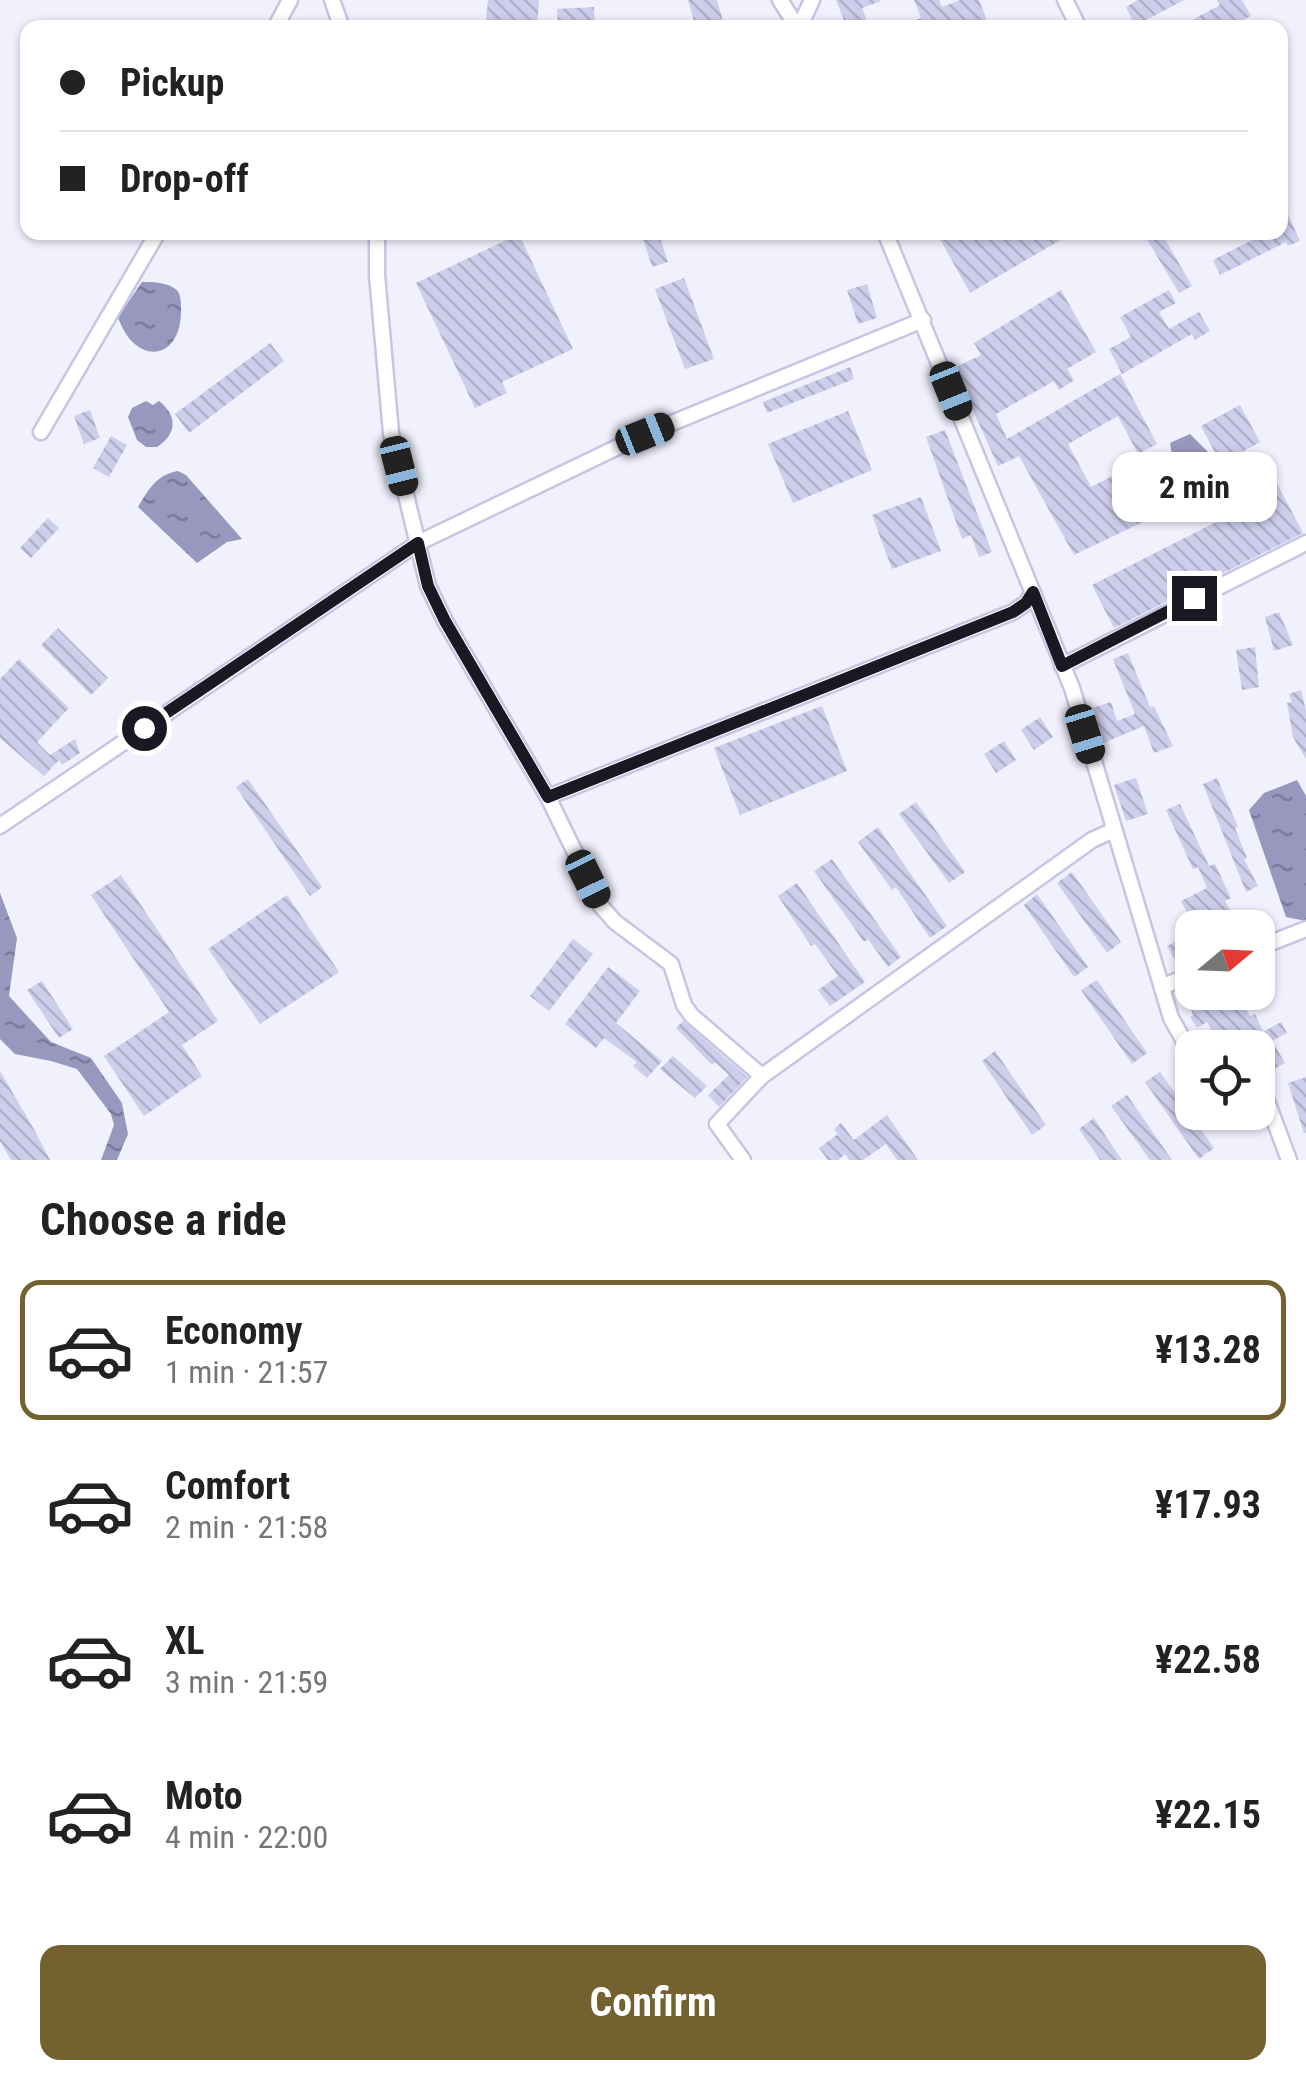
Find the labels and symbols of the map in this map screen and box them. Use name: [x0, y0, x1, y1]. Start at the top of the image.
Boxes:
car: [926, 358, 976, 424]
car: [612, 409, 678, 459]
car: [377, 433, 421, 499]
callout: 2 min: [1112, 453, 1276, 523]
route end: [1172, 576, 1217, 621]
car: [1062, 701, 1108, 767]
route start: [122, 706, 167, 751]
car: [561, 845, 615, 913]
north arrow: [1175, 910, 1275, 1010]

